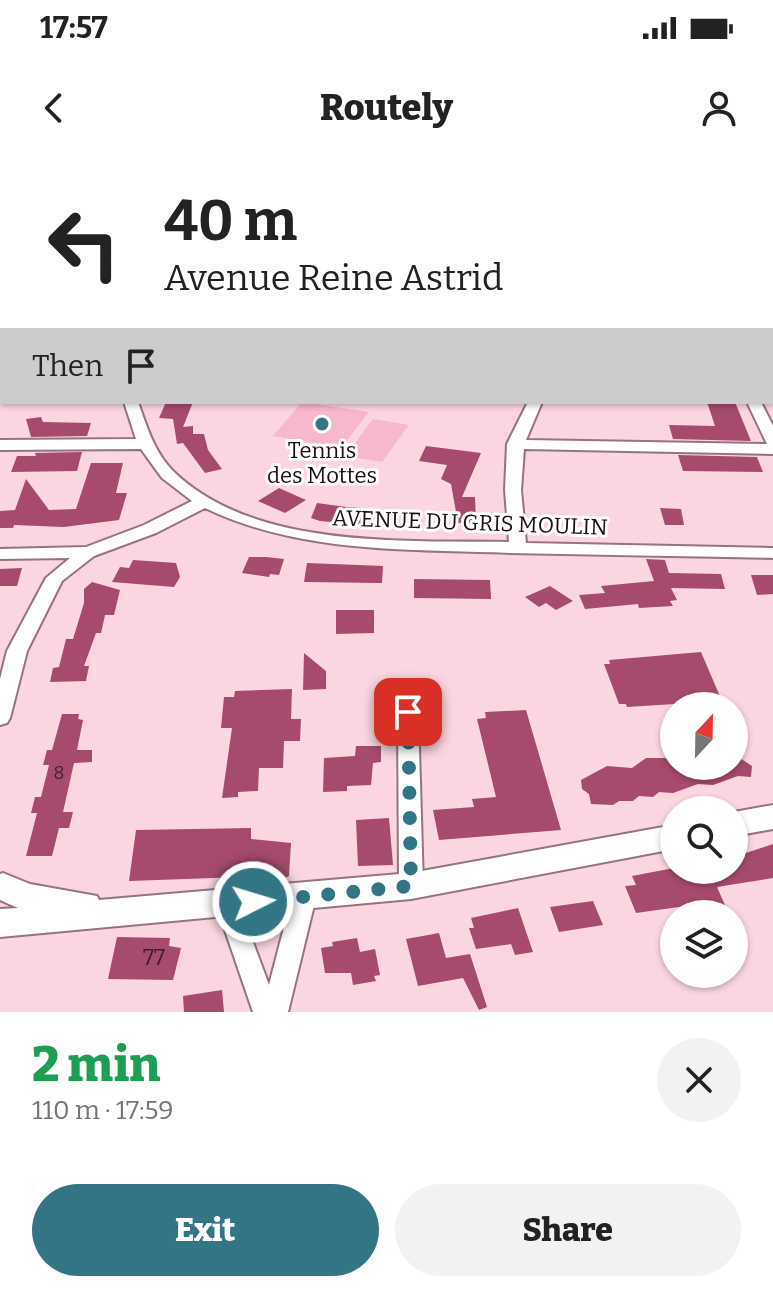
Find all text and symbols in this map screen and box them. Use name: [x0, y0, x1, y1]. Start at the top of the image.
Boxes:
text: 17:57: [40, 10, 108, 46]
icon: back: [32, 86, 76, 130]
text: Routely: [320, 86, 453, 130]
icon: person: [697, 86, 741, 130]
text: 40 m: [164, 188, 297, 255]
icon: left: [32, 192, 136, 296]
text: Avenue Reine Astrid: [164, 256, 503, 300]
icon: arrive: [119, 344, 163, 388]
text: Then: [32, 348, 103, 384]
marker: Tennis des Mottes: [313, 415, 331, 433]
place label: Tennis des Mottes: [267, 437, 377, 489]
street label: AVENUE DU GRIS MOULIN: [332, 504, 608, 541]
pin: [374, 678, 442, 746]
icon: arrive: [386, 690, 430, 734]
north arrow: [660, 692, 748, 780]
map controls: [660, 692, 748, 988]
house number: 8: [54, 762, 64, 784]
button: search: [660, 796, 748, 884]
position arrow: [211, 860, 295, 944]
button: layers: [660, 900, 748, 988]
house number: 77: [143, 944, 165, 971]
text: 2 min: [32, 1036, 160, 1094]
button: close: [657, 1038, 741, 1122]
text: 110 m · 17:59: [32, 1095, 173, 1126]
button: Exit: [32, 1184, 379, 1276]
button: Share: [395, 1184, 741, 1276]

